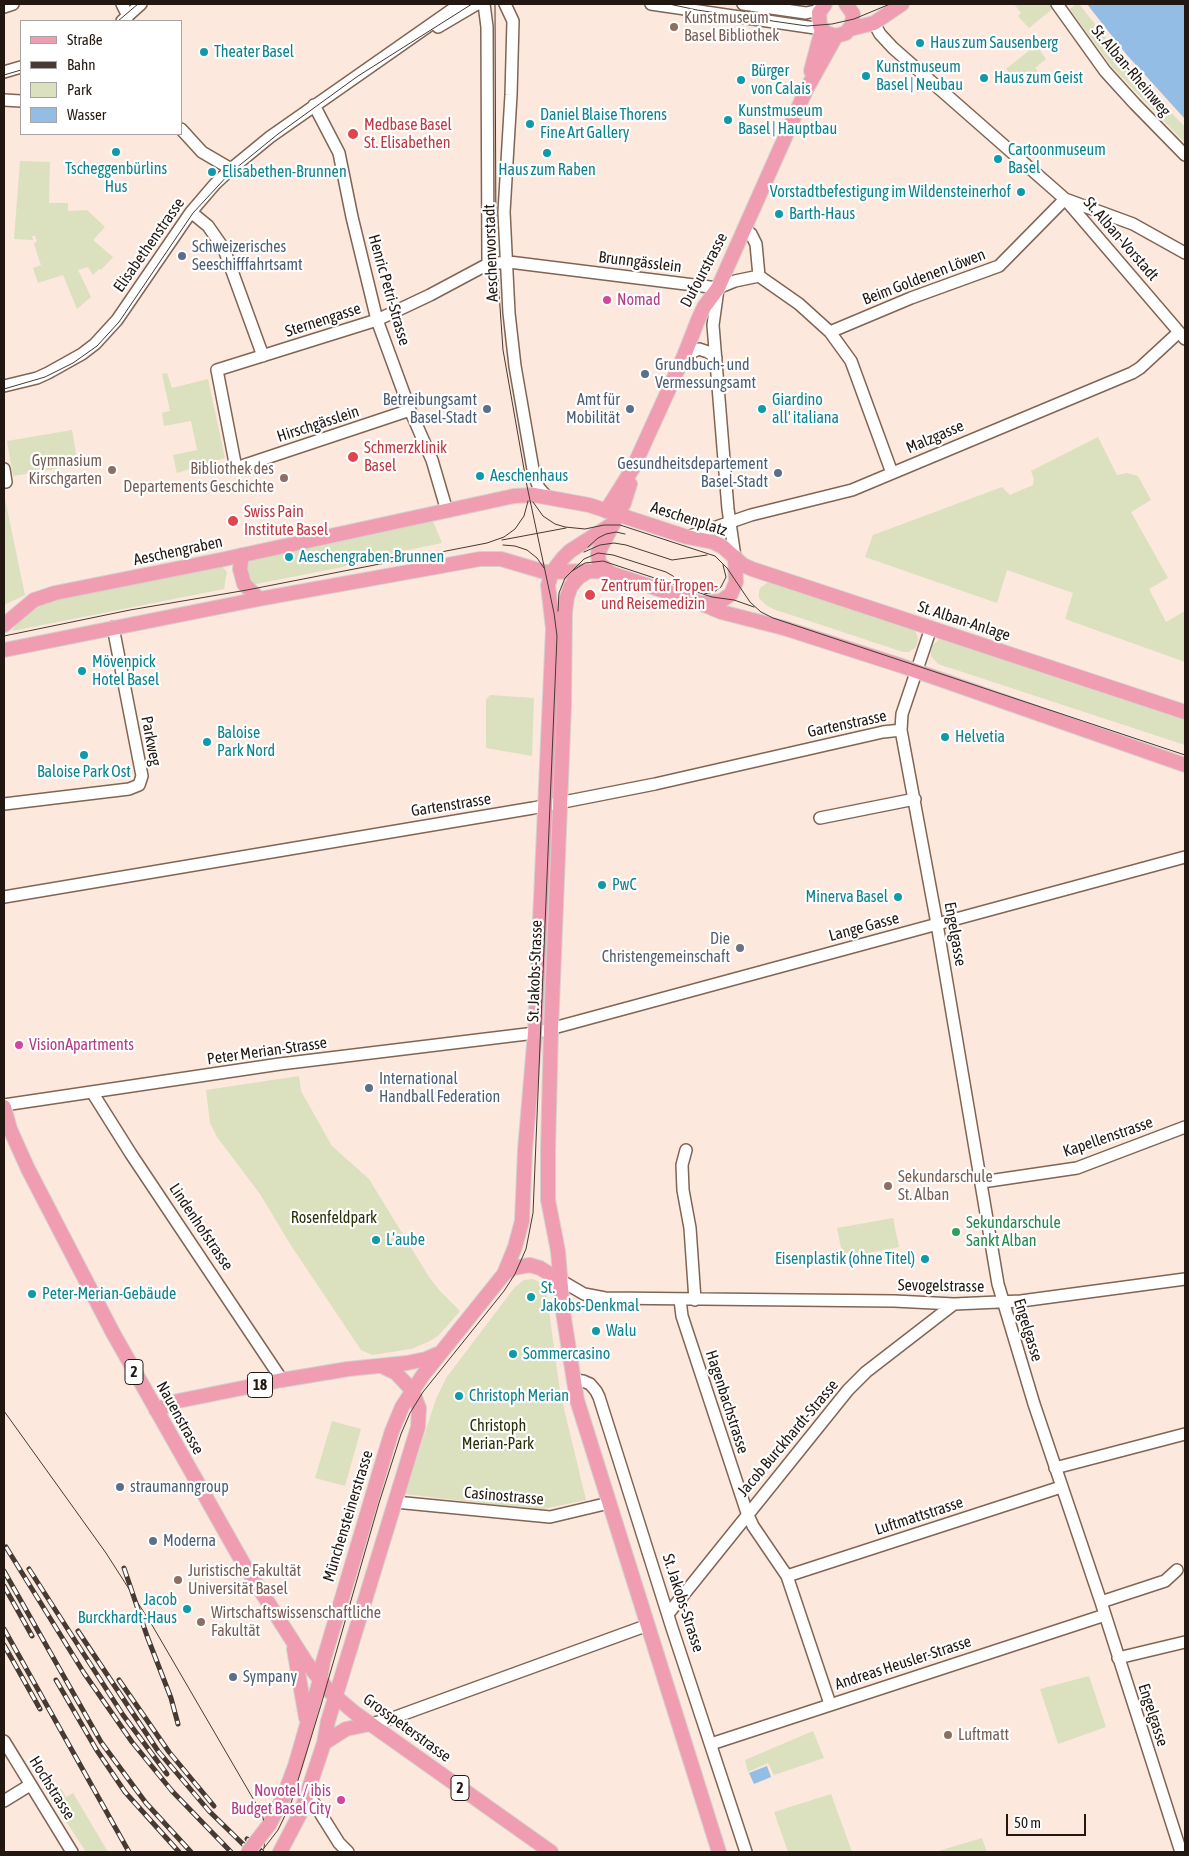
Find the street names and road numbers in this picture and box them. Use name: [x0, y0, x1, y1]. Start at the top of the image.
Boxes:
street label: St. Alban-Rheinweg: [1087, 21, 1175, 121]
street label: St. Alban-Vorstadt: [1079, 193, 1163, 285]
street label: Elisabethenstrasse: [109, 194, 189, 296]
street label: Aeschenvorstadt: [480, 204, 502, 302]
street label: Dufourstrasse: [676, 229, 732, 311]
street label: Henric Petri-Strasse: [364, 232, 414, 348]
street label: Beim Goldenen Löwen: [860, 245, 988, 309]
street label: Brunngässlein: [597, 247, 683, 277]
street label: Sternengasse: [283, 299, 363, 341]
street label: Hirschgässlein: [275, 402, 361, 446]
street label: Malzgasse: [903, 416, 967, 458]
street label: Aeschenplatz: [648, 498, 730, 540]
street label: Aeschengraben: [132, 532, 224, 570]
street label: St. Alban-Anlage: [915, 597, 1013, 645]
street label: Gartenstrasse: [806, 706, 888, 742]
street label: Parkweg: [137, 715, 165, 767]
street label: Gartenstrasse: [410, 789, 492, 821]
street label: Engelgasse: [940, 900, 970, 968]
street label: Lange Gasse: [827, 908, 901, 946]
street label: St. Jakobs-Strasse: [524, 920, 546, 1022]
street label: Peter Merian-Strasse: [206, 1033, 328, 1069]
street label: Kapellenstrasse: [1061, 1113, 1155, 1161]
street label: Lindenhofstrasse: [165, 1180, 237, 1274]
street label: Sevogelstrasse: [898, 1276, 984, 1296]
street label: Engelgasse: [1009, 1296, 1047, 1364]
street label: Hagenbachstrasse: [701, 1348, 753, 1456]
road number: 2: [125, 1360, 143, 1384]
road number: 18: [248, 1372, 272, 1398]
street label: Jacob Burckhardt-Strasse: [734, 1376, 842, 1500]
street label: Nauenstrasse: [152, 1378, 208, 1458]
street label: Münchensteinerstrasse: [319, 1448, 377, 1584]
street label: Casinostrasse: [463, 1483, 545, 1509]
street label: Luftmattstrasse: [872, 1493, 966, 1539]
street label: St. Jakobs-Strasse: [658, 1551, 708, 1655]
street label: Andreas Heusler-Strasse: [832, 1632, 974, 1694]
street label: Engelgasse: [1134, 1681, 1172, 1749]
street label: Grosspeterstrasse: [359, 1690, 455, 1766]
street label: Hochstrasse: [25, 1753, 79, 1823]
road number: 2: [451, 1776, 469, 1800]

